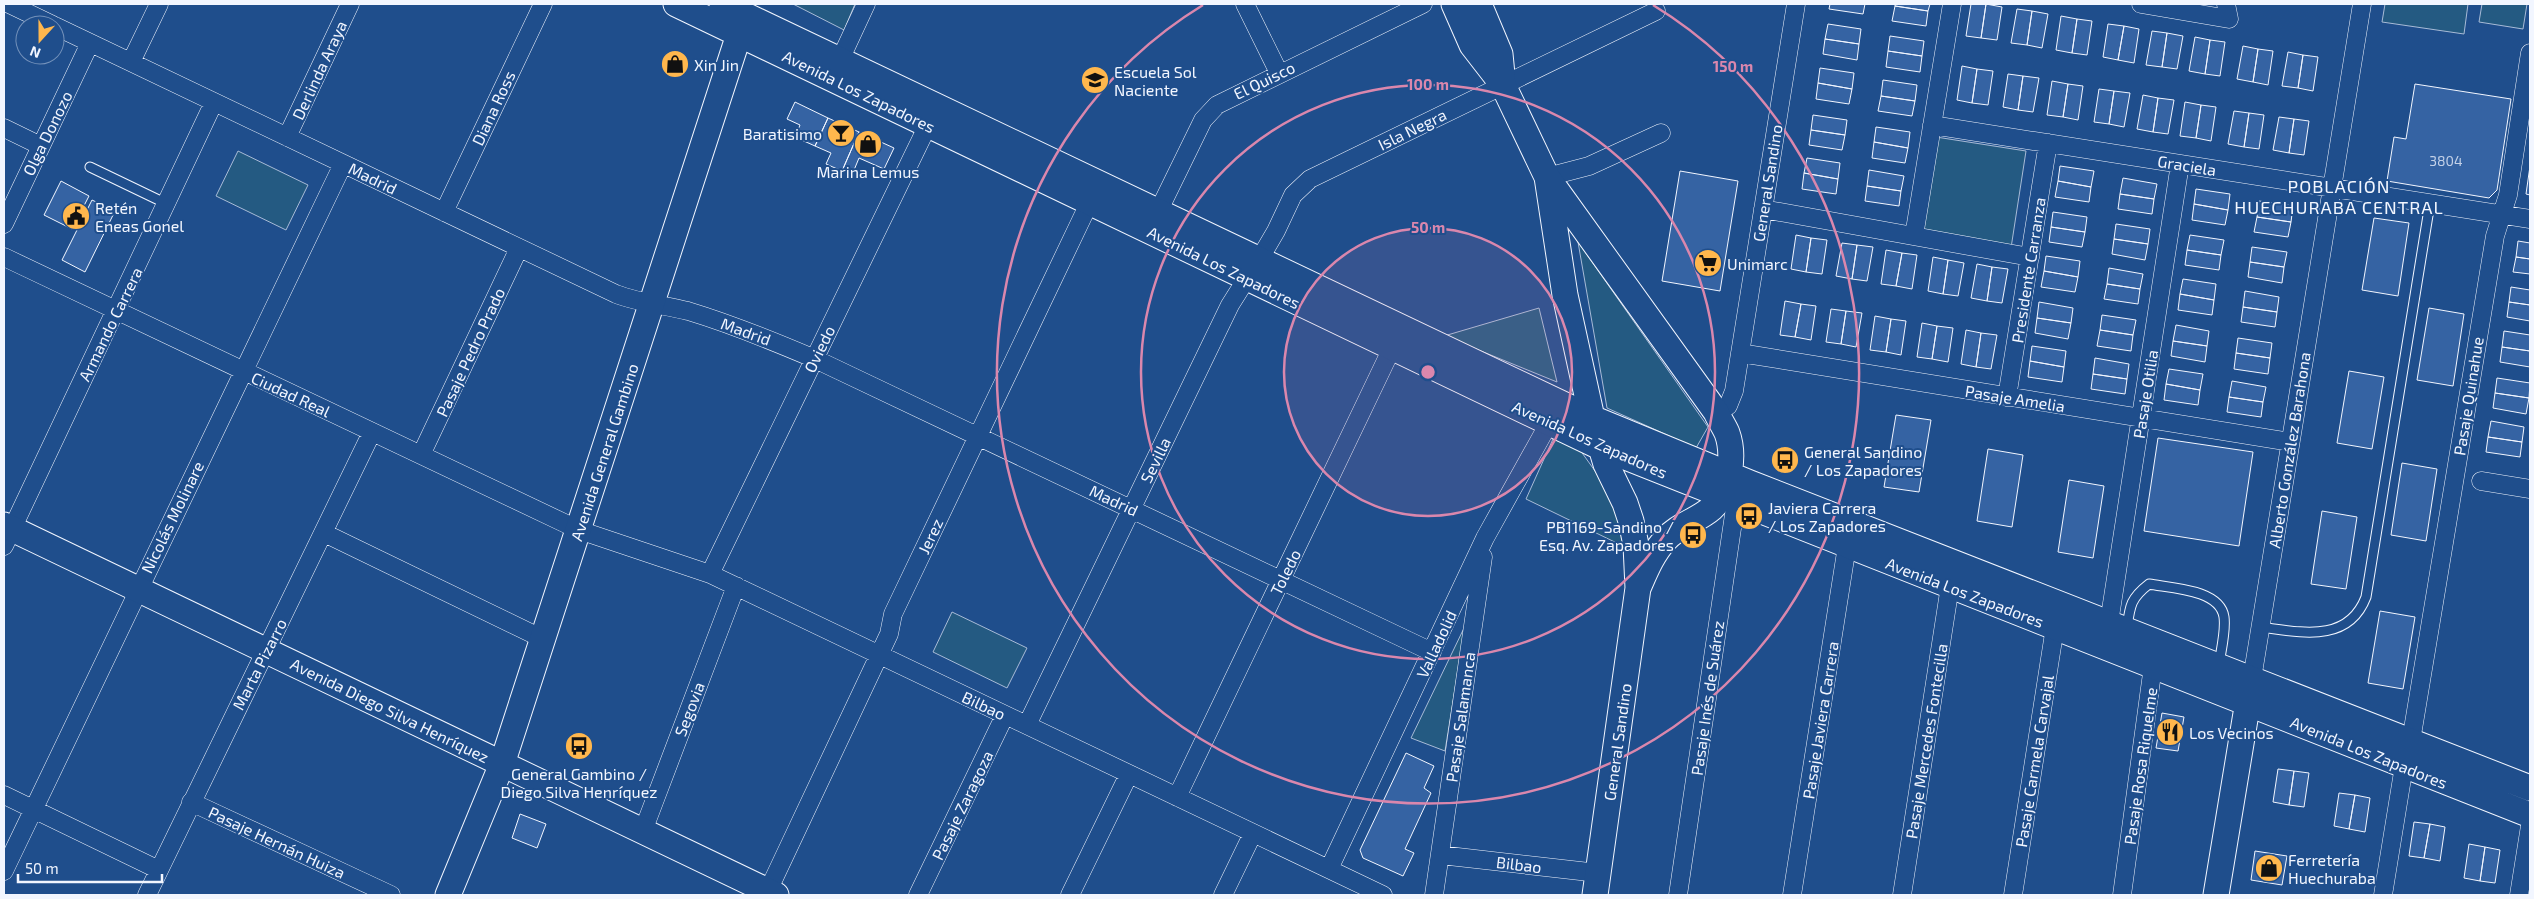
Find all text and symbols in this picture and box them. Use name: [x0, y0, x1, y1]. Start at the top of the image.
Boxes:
north arrow: [15, 15, 65, 65]
street label: Derlinda Araya: [288, 17, 350, 123]
text: N: [27, 43, 43, 62]
street label: Avenida Los Zapadores: [780, 46, 938, 136]
shop icon: Xin Jin: [660, 49, 690, 79]
place label: Xin Jin: [694, 55, 739, 74]
street label: El Quisco: [1230, 57, 1298, 104]
text: 150 m: [1713, 57, 1753, 75]
place label: Escuela Sol Naciente: [1114, 62, 1197, 99]
school or university icon: Escuela Sol Naciente: [1080, 65, 1110, 95]
street label: Diana Ross: [467, 68, 519, 148]
text: 100 m: [1407, 75, 1449, 93]
street label: Olga Donozo: [18, 88, 76, 178]
street label: Isla Negra: [1375, 104, 1449, 154]
bar icon: Baratisimo: [826, 118, 856, 148]
street label: General Sandino: [1748, 123, 1786, 243]
place label: Baratisimo: [743, 124, 822, 143]
shop icon: Marina Lemus: [853, 129, 883, 159]
street label: Graciela: [2156, 151, 2218, 179]
house number: 3804: [2429, 152, 2463, 169]
street label: Madrid: [346, 158, 400, 198]
place label: Marina Lemus: [817, 162, 919, 181]
district label: POBLACIÓN HUECHURABA CENTRAL: [2234, 175, 2444, 218]
street label: Presidente Carranza: [2007, 196, 2049, 344]
place label: Retén Eneas Gonel: [95, 198, 184, 235]
public building icon: Retén Eneas Gonel: [61, 201, 91, 231]
text: 50 m: [1411, 218, 1445, 236]
street label: Avenida Los Zapadores: [1145, 222, 1303, 312]
supermarket icon: Unimarc: [1693, 248, 1723, 278]
place label: Unimarc: [1727, 254, 1788, 273]
street label: Armando Carrera: [74, 264, 146, 384]
street label: Pasaje Pedro Prado: [432, 284, 509, 420]
street label: Madrid: [719, 313, 773, 349]
street label: Oviedo: [800, 322, 838, 376]
street label: Pasaje Quinahue: [2449, 335, 2488, 457]
street label: Pasaje Otilia: [2129, 348, 2162, 440]
street label: Alberto González Barahona: [2264, 351, 2314, 549]
street label: Avenida General Gambino: [566, 361, 642, 543]
centre of rings: [1419, 363, 1437, 381]
street label: Ciudad Real: [249, 367, 334, 421]
street label: Pasaje Amelia: [1964, 381, 2066, 416]
street label: Avenida Los Zapadores: [1510, 396, 1670, 482]
street label: Sevilla: [1136, 434, 1174, 486]
place label: General Sandino / Los Zapadores: [1804, 442, 1922, 479]
bus stop icon: General Sandino / Los Zapadores: [1770, 445, 1800, 475]
street label: Nicolás Molinare: [137, 458, 207, 576]
street label: Madrid: [1087, 480, 1141, 520]
place label: Javiera Carrera / Los Zapadores: [1768, 498, 1886, 535]
bus stop icon: Javiera Carrera / Los Zapadores: [1734, 501, 1764, 531]
street label: Jerez: [914, 515, 946, 557]
place label: PB1169-Sandino / Esq. Av. Zapadores: [1539, 517, 1674, 554]
bus stop icon: PB1169-Sandino / Esq. Av. Zapadores: [1678, 520, 1708, 550]
street label: Toledo: [1266, 546, 1304, 598]
street label: Avenida Los Zapadores: [1883, 553, 2047, 631]
street label: Valladolid: [1412, 607, 1460, 681]
street label: Marta Pizarro: [228, 615, 290, 713]
street label: Pasaje Inés de Suárez: [1687, 619, 1728, 777]
street label: Pasaje Javiera Carrera: [1798, 640, 1843, 800]
street label: Pasaje Mercedes Fontecilla: [1901, 642, 1952, 840]
street label: Pasaje Salamanca: [1441, 651, 1480, 783]
street label: Avenida Diego Silva Henríquez: [288, 654, 492, 766]
street label: Pasaje Carmela Carvajal: [2011, 673, 2058, 849]
street label: Segovia: [670, 679, 708, 739]
street label: General Sandino: [1599, 682, 1635, 802]
street label: Pasaje Rosa Riquelme: [2120, 686, 2161, 846]
street label: Bilbao: [959, 687, 1009, 723]
street label: Avenida Los Zapadores: [2288, 712, 2450, 792]
restaurant icon: Los Vecinos: [2155, 717, 2185, 747]
place label: Los Vecinos: [2189, 723, 2274, 742]
bus stop icon: General Gambino / Diego Silva Henríquez: [564, 731, 594, 761]
street label: Pasaje Zaragoza: [927, 747, 998, 863]
place label: General Gambino / Diego Silva Henríquez: [501, 764, 657, 801]
street label: Pasaje Hernán Huiza: [205, 802, 348, 883]
place label: Ferretería Huechuraba: [2288, 850, 2376, 887]
scale bar: [18, 852, 161, 884]
street label: Bilbao: [1495, 852, 1543, 876]
shop icon: Ferretería Huechuraba: [2254, 853, 2284, 883]
text: 50 m: [25, 859, 59, 877]

